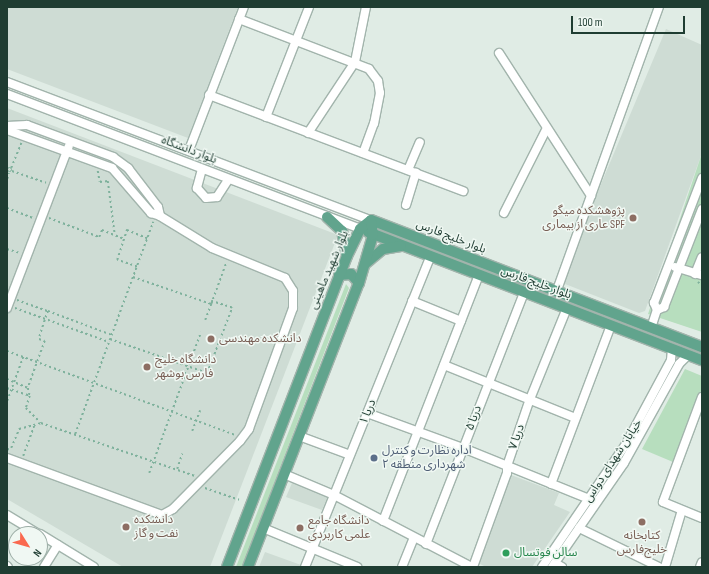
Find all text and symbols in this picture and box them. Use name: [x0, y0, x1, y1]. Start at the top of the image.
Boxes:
scale bar: [573, 8, 687, 34]
text: 100 m: [578, 15, 603, 30]
street label: بلوار دانشگاه: [159, 133, 219, 167]
place label: پژوهشکده میگو عاری از بیماری SPF: [542, 204, 625, 232]
marker: پژوهشکده میگو عاری از بیماری SPF: [628, 213, 638, 223]
street label: بلوار خلیج ‌فارس: [414, 217, 488, 257]
street label: بلوار شهید ماهینی: [306, 229, 352, 311]
street label: بلوار خلیج‌ فارس: [499, 264, 573, 302]
place label: دانشکده مهندسی: [219, 332, 301, 346]
marker: دانشکده مهندسی: [206, 334, 216, 344]
place label: دانشگاه خلیج فارس بوشهر: [155, 353, 216, 381]
marker: دانشگاه خلیج فارس بوشهر: [142, 362, 152, 372]
street label: دریا ۱: [357, 397, 379, 427]
street label: دریا ۵: [463, 404, 485, 432]
street label: خیابان شهدای دواس: [581, 417, 645, 505]
street label: دریا ۷: [506, 423, 528, 451]
place label: اداره‌ نظارت و کنترل شهرداری منطقه ۲: [382, 444, 471, 472]
marker: اداره‌ نظارت و کنترل شهرداری منطقه ۲: [369, 453, 379, 463]
place label: دانشکده نفت و گاز: [134, 513, 178, 541]
place label: دانشگاه جامع علمی کاربردی: [308, 514, 370, 542]
marker: کتابخانه خلیج‌فارس: [637, 517, 647, 527]
marker: دانشکده نفت و گاز: [121, 522, 131, 532]
marker: دانشگاه جامع علمی کاربردی: [295, 523, 305, 533]
north arrow: [8, 526, 48, 566]
place label: کتابخانه خلیج‌فارس: [617, 529, 667, 557]
place label: سالن فوتسال: [514, 546, 577, 560]
text: N: [30, 547, 44, 559]
marker: سالن فوتسال: [501, 548, 511, 558]

